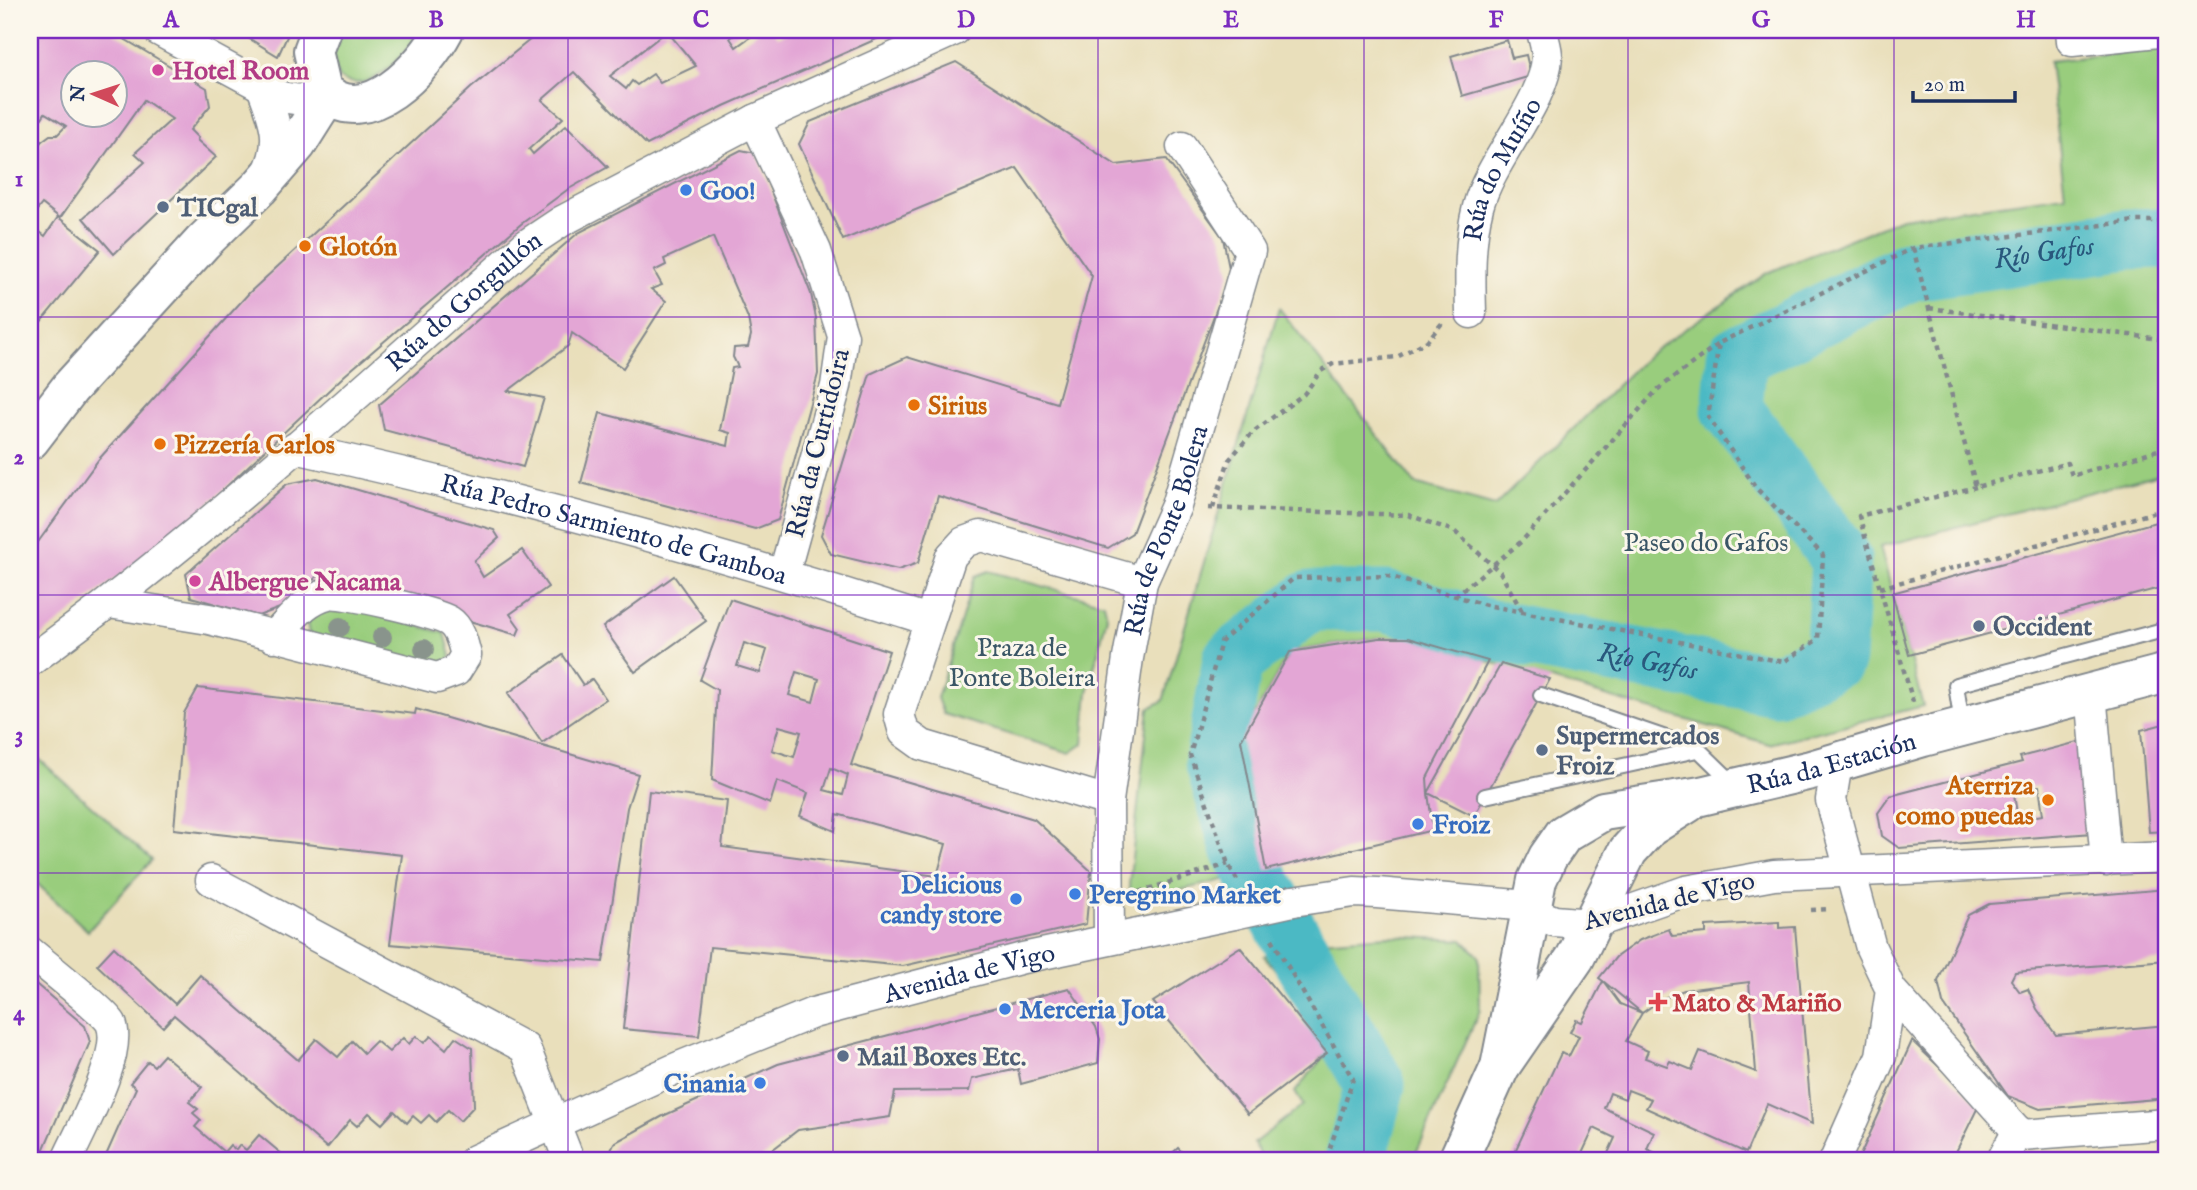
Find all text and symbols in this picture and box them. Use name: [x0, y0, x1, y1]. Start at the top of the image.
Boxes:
text: A: [162, 6, 180, 35]
text: B: [428, 6, 444, 35]
text: C: [693, 6, 710, 35]
text: D: [957, 6, 975, 35]
text: E: [1223, 6, 1239, 35]
text: F: [1489, 6, 1504, 35]
text: G: [1752, 6, 1771, 35]
text: H: [2016, 6, 2036, 35]
place label: Hotel Room: [172, 55, 309, 88]
north arrow: [60, 60, 130, 130]
scale bar: [1913, 60, 2015, 104]
marker: Hotel Room: [150, 62, 166, 78]
text: 20 m: [1924, 72, 1965, 99]
text: N: [67, 84, 91, 103]
street label: Rúa do Muíño: [1457, 92, 1550, 244]
text: 1: [15, 165, 23, 194]
place label: Goo!: [700, 175, 756, 208]
marker: Goo!: [678, 182, 694, 198]
place label: TICgal: [176, 192, 259, 225]
marker: TICgal: [155, 199, 171, 215]
street label: Rúa do Gorgullón: [380, 224, 549, 379]
water label: Río Gafos: [1991, 229, 2097, 278]
place label: Glotón: [319, 231, 397, 264]
marker: Glotón: [297, 238, 313, 254]
street label: Rúa da Curtidoira: [779, 345, 858, 541]
place label: Sirius: [928, 390, 987, 423]
marker: Sirius: [906, 397, 922, 413]
street label: Rúa de Ponte Bolera: [1117, 421, 1217, 639]
place label: Pizzería Carlos: [174, 429, 335, 462]
marker: Pizzería Carlos: [152, 436, 168, 452]
text: 2: [14, 443, 25, 472]
street label: Rúa Pedro Sarmiento de Gamboa: [437, 467, 791, 593]
park label: Paseo do Gafos: [1624, 527, 1788, 560]
place label: Albergue Nacama: [208, 566, 402, 599]
marker: Albergue Nacama: [187, 573, 203, 589]
place label: Occident: [1993, 611, 2092, 644]
marker: Occident: [1971, 618, 1987, 634]
park label: Praza de Ponte Boleira: [949, 632, 1096, 695]
water label: Río Gafos: [1595, 636, 1701, 690]
place label: Supermercados Froiz: [1556, 720, 1719, 783]
text: 3: [15, 721, 23, 750]
street label: Rúa da Estación: [1744, 725, 1920, 803]
marker: Supermercados Froiz: [1534, 742, 1550, 758]
place label: Aterriza como puedas: [1896, 770, 2035, 833]
marker: Aterriza como puedas: [2040, 792, 2056, 808]
place label: Froiz: [1432, 809, 1491, 842]
marker: Froiz: [1410, 816, 1426, 832]
street label: Avenida de Vigo: [1579, 864, 1758, 939]
place label: Delicious candy store: [880, 869, 1002, 932]
place label: Peregrino Market: [1089, 879, 1281, 912]
marker: Peregrino Market: [1067, 886, 1083, 902]
marker: Delicious candy store: [1008, 891, 1024, 907]
street label: Avenida de Vigo: [879, 937, 1058, 1012]
place label: Mato & Mariño: [1672, 987, 1842, 1020]
place label: Merceria Jota: [1019, 994, 1166, 1027]
marker: Mato & Mariño: [1650, 994, 1666, 1010]
text: 4: [13, 999, 25, 1028]
marker: Merceria Jota: [997, 1001, 1013, 1017]
place label: Mail Boxes Etc.: [857, 1041, 1026, 1074]
marker: Mail Boxes Etc.: [835, 1048, 851, 1064]
place label: Cinania: [663, 1068, 747, 1101]
marker: Cinania: [752, 1075, 768, 1091]

